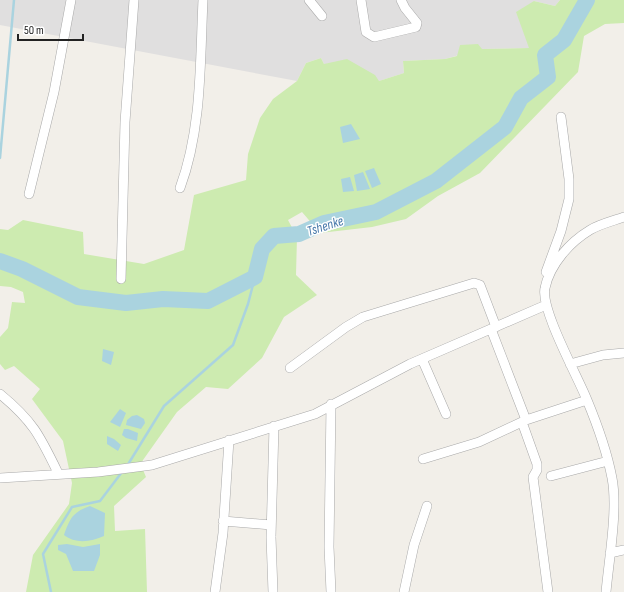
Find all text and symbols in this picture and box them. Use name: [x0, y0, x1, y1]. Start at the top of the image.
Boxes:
scale bar: [18, 16, 83, 42]
text: 50 m: [24, 23, 44, 38]
water label: Tshenke: [305, 212, 346, 240]

